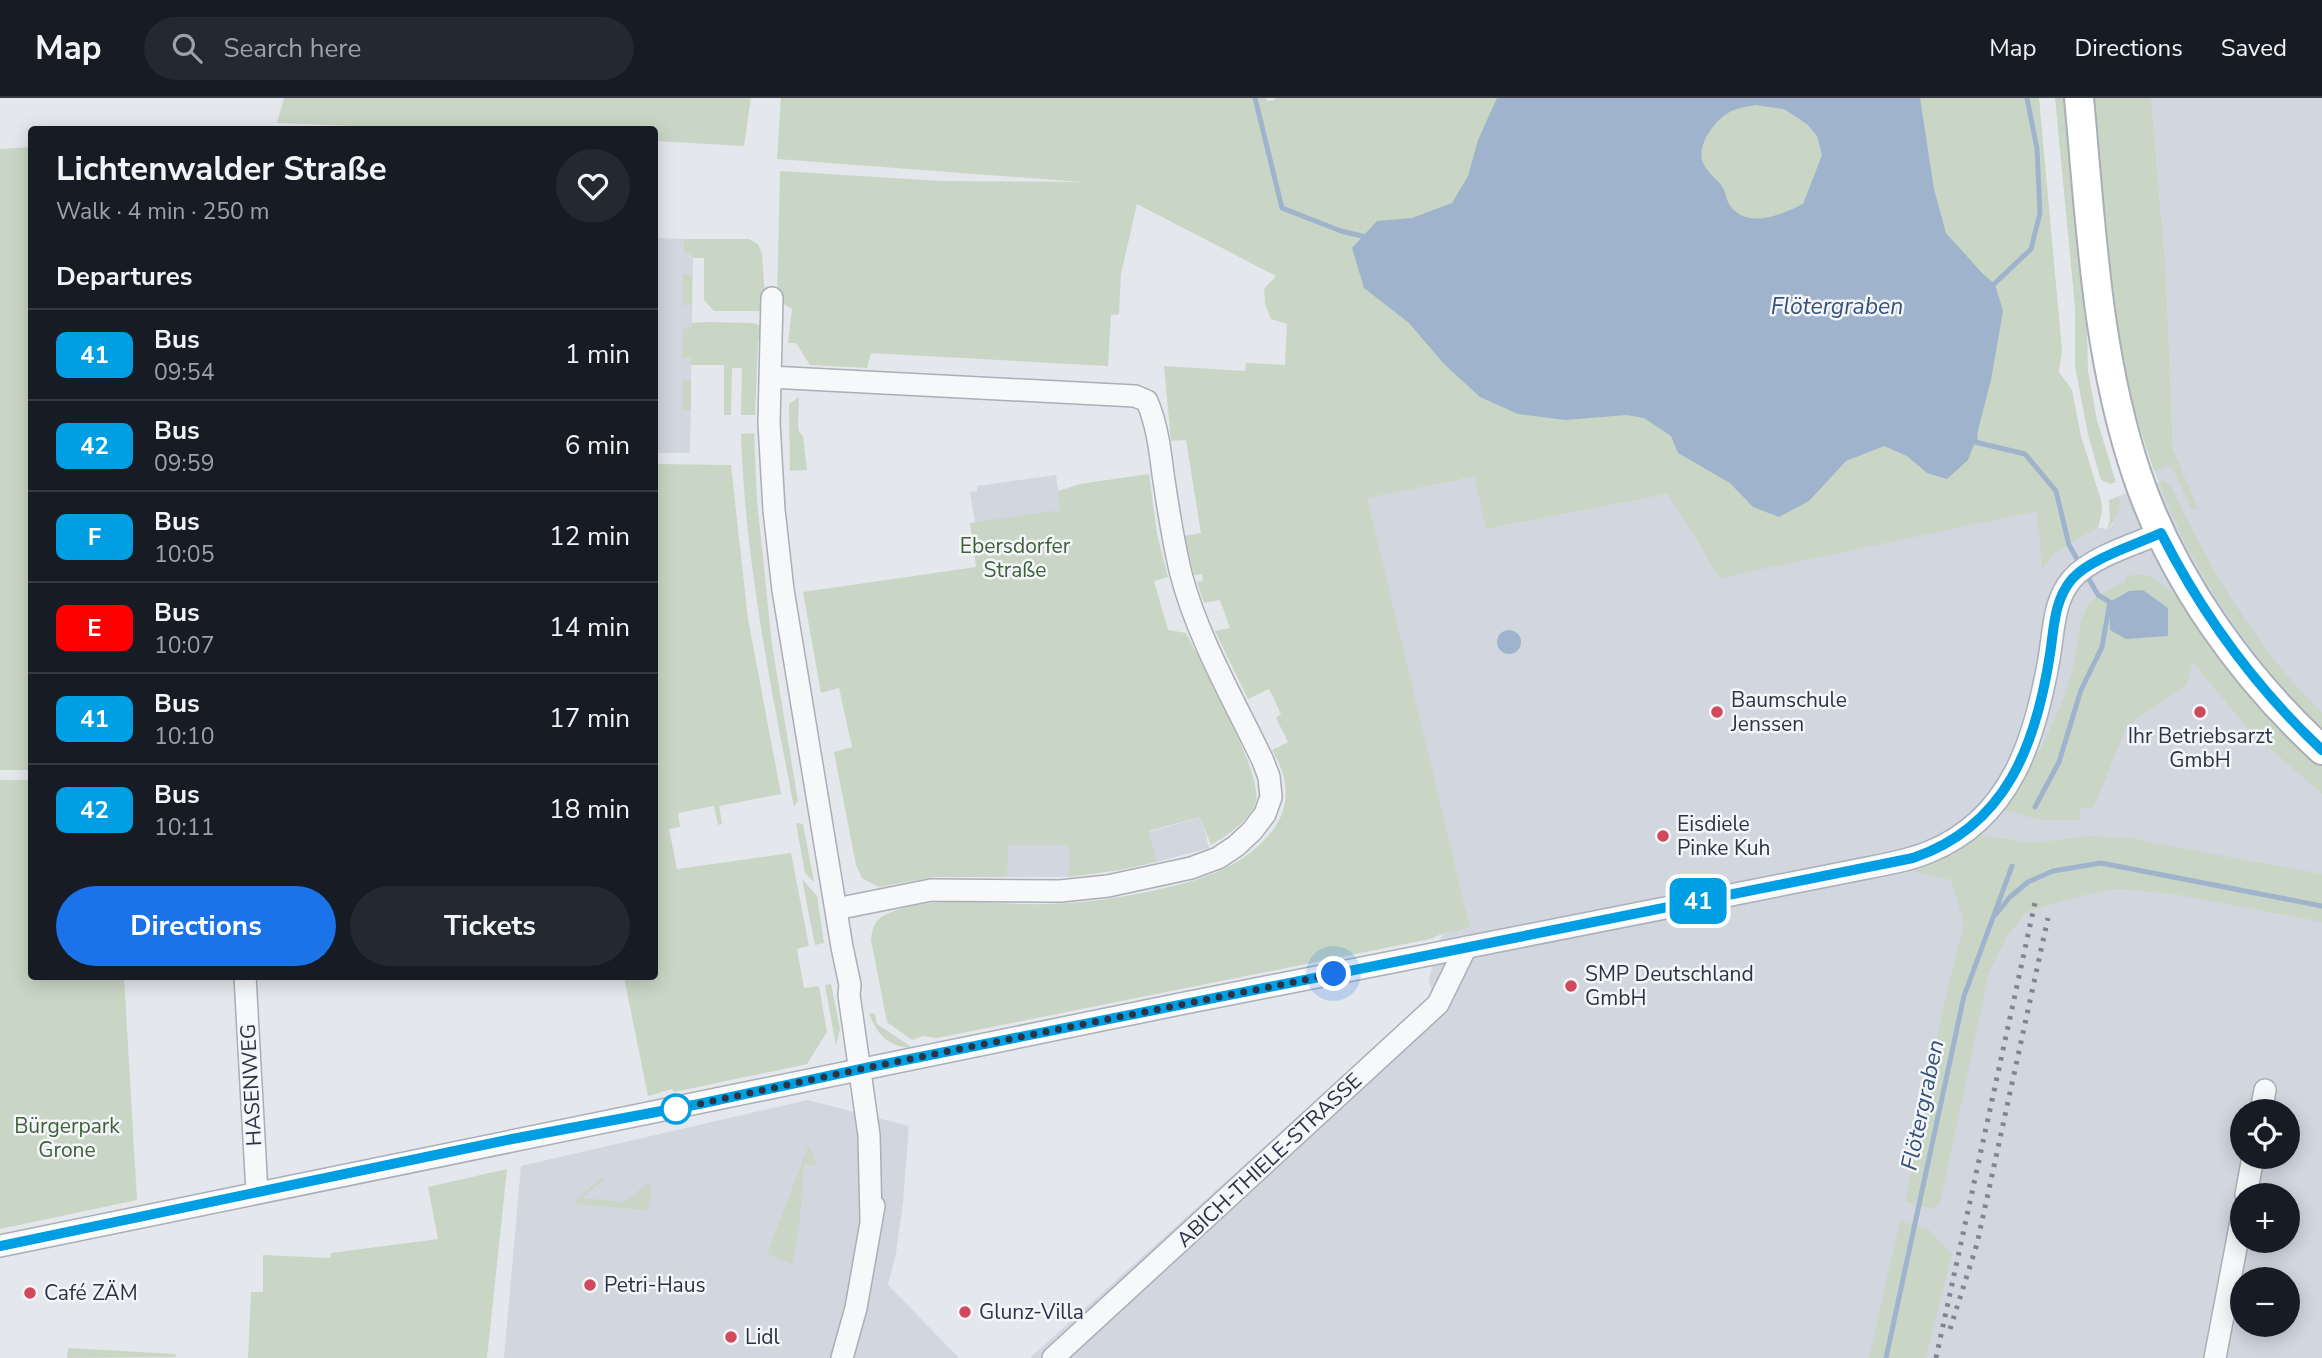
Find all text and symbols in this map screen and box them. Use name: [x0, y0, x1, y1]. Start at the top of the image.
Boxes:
search box: [144, 17, 634, 80]
text: Map: [35, 26, 102, 71]
icon: search: [168, 29, 206, 67]
text: Search here: [224, 31, 361, 66]
text: Map: [1989, 32, 2036, 64]
text: Directions: [2074, 32, 2183, 64]
text: Saved: [2221, 32, 2287, 64]
text: Lichtenwalder Straße: [56, 147, 387, 192]
button: heart: [556, 149, 630, 223]
text: Walk · 4 min · 250 m: [56, 196, 269, 227]
text: Departures: [56, 259, 192, 294]
water label: Flötergraben: [1771, 291, 1903, 322]
text: Bus: [154, 322, 200, 357]
text: 1 min: [565, 337, 630, 372]
text: 41: [80, 339, 109, 371]
text: 09:54: [154, 357, 214, 388]
text: Bus: [154, 413, 200, 448]
text: 6 min: [565, 428, 630, 463]
text: 42: [80, 430, 109, 462]
text: 09:59: [154, 448, 214, 479]
text: Bus: [154, 504, 200, 539]
text: 12 min: [549, 519, 630, 554]
text: F: [88, 521, 101, 553]
park label: Ebersdorfer Straße: [960, 532, 1071, 584]
text: 10:05: [154, 539, 214, 570]
text: Bus: [154, 595, 200, 630]
text: 14 min: [549, 610, 630, 645]
text: E: [87, 612, 102, 644]
text: 10:07: [154, 630, 214, 661]
text: Bus: [154, 686, 200, 721]
place label: Baumschule Jenssen: [1730, 686, 1847, 738]
text: 17 min: [549, 701, 630, 736]
text: 41: [80, 703, 109, 735]
marker: Baumschule Jenssen: [1709, 704, 1725, 720]
marker: Ihr Betriebsarzt GmbH: [2192, 704, 2208, 720]
text: 10:10: [154, 721, 214, 752]
place label: Ihr Betriebsarzt GmbH: [2128, 722, 2273, 774]
text: Bus: [154, 777, 200, 812]
text: 18 min: [549, 792, 630, 827]
text: 42: [80, 794, 109, 826]
place label: Eisdiele Pinke Kuh: [1677, 810, 1771, 862]
text: 10:11: [154, 812, 214, 843]
marker: Eisdiele Pinke Kuh: [1655, 828, 1671, 844]
line badge: 41: [1666, 878, 1730, 924]
text: 41: [1684, 885, 1712, 917]
button: Directions: [56, 886, 336, 966]
button: Tickets: [350, 886, 630, 966]
your location: [1316, 956, 1351, 991]
place label: SMP Deutschland GmbH: [1585, 960, 1754, 1012]
marker: SMP Deutschland GmbH: [1563, 978, 1579, 994]
street label: HASENWEG: [234, 1023, 268, 1147]
water label: Flötergraben: [1894, 1037, 1951, 1173]
street label: ABICH-THIELE-STRASSE: [1170, 1067, 1368, 1253]
unlabelled marker: [661, 1094, 691, 1124]
map controls: [2230, 1099, 2300, 1337]
button: locate: [2230, 1099, 2300, 1169]
park label: Bürgerpark Grone: [14, 1112, 120, 1164]
button: +: [2230, 1183, 2300, 1253]
button: −: [2230, 1267, 2300, 1337]
place label: Petri-Haus: [604, 1271, 706, 1299]
marker: Petri-Haus: [582, 1277, 598, 1293]
place label: Café ZÄM: [44, 1279, 138, 1307]
marker: Café ZÄM: [22, 1285, 38, 1301]
place label: Glunz-Villa: [979, 1298, 1084, 1326]
marker: Glunz-Villa: [957, 1304, 973, 1320]
place label: Lidl: [745, 1323, 781, 1351]
marker: Lidl: [723, 1329, 739, 1345]

